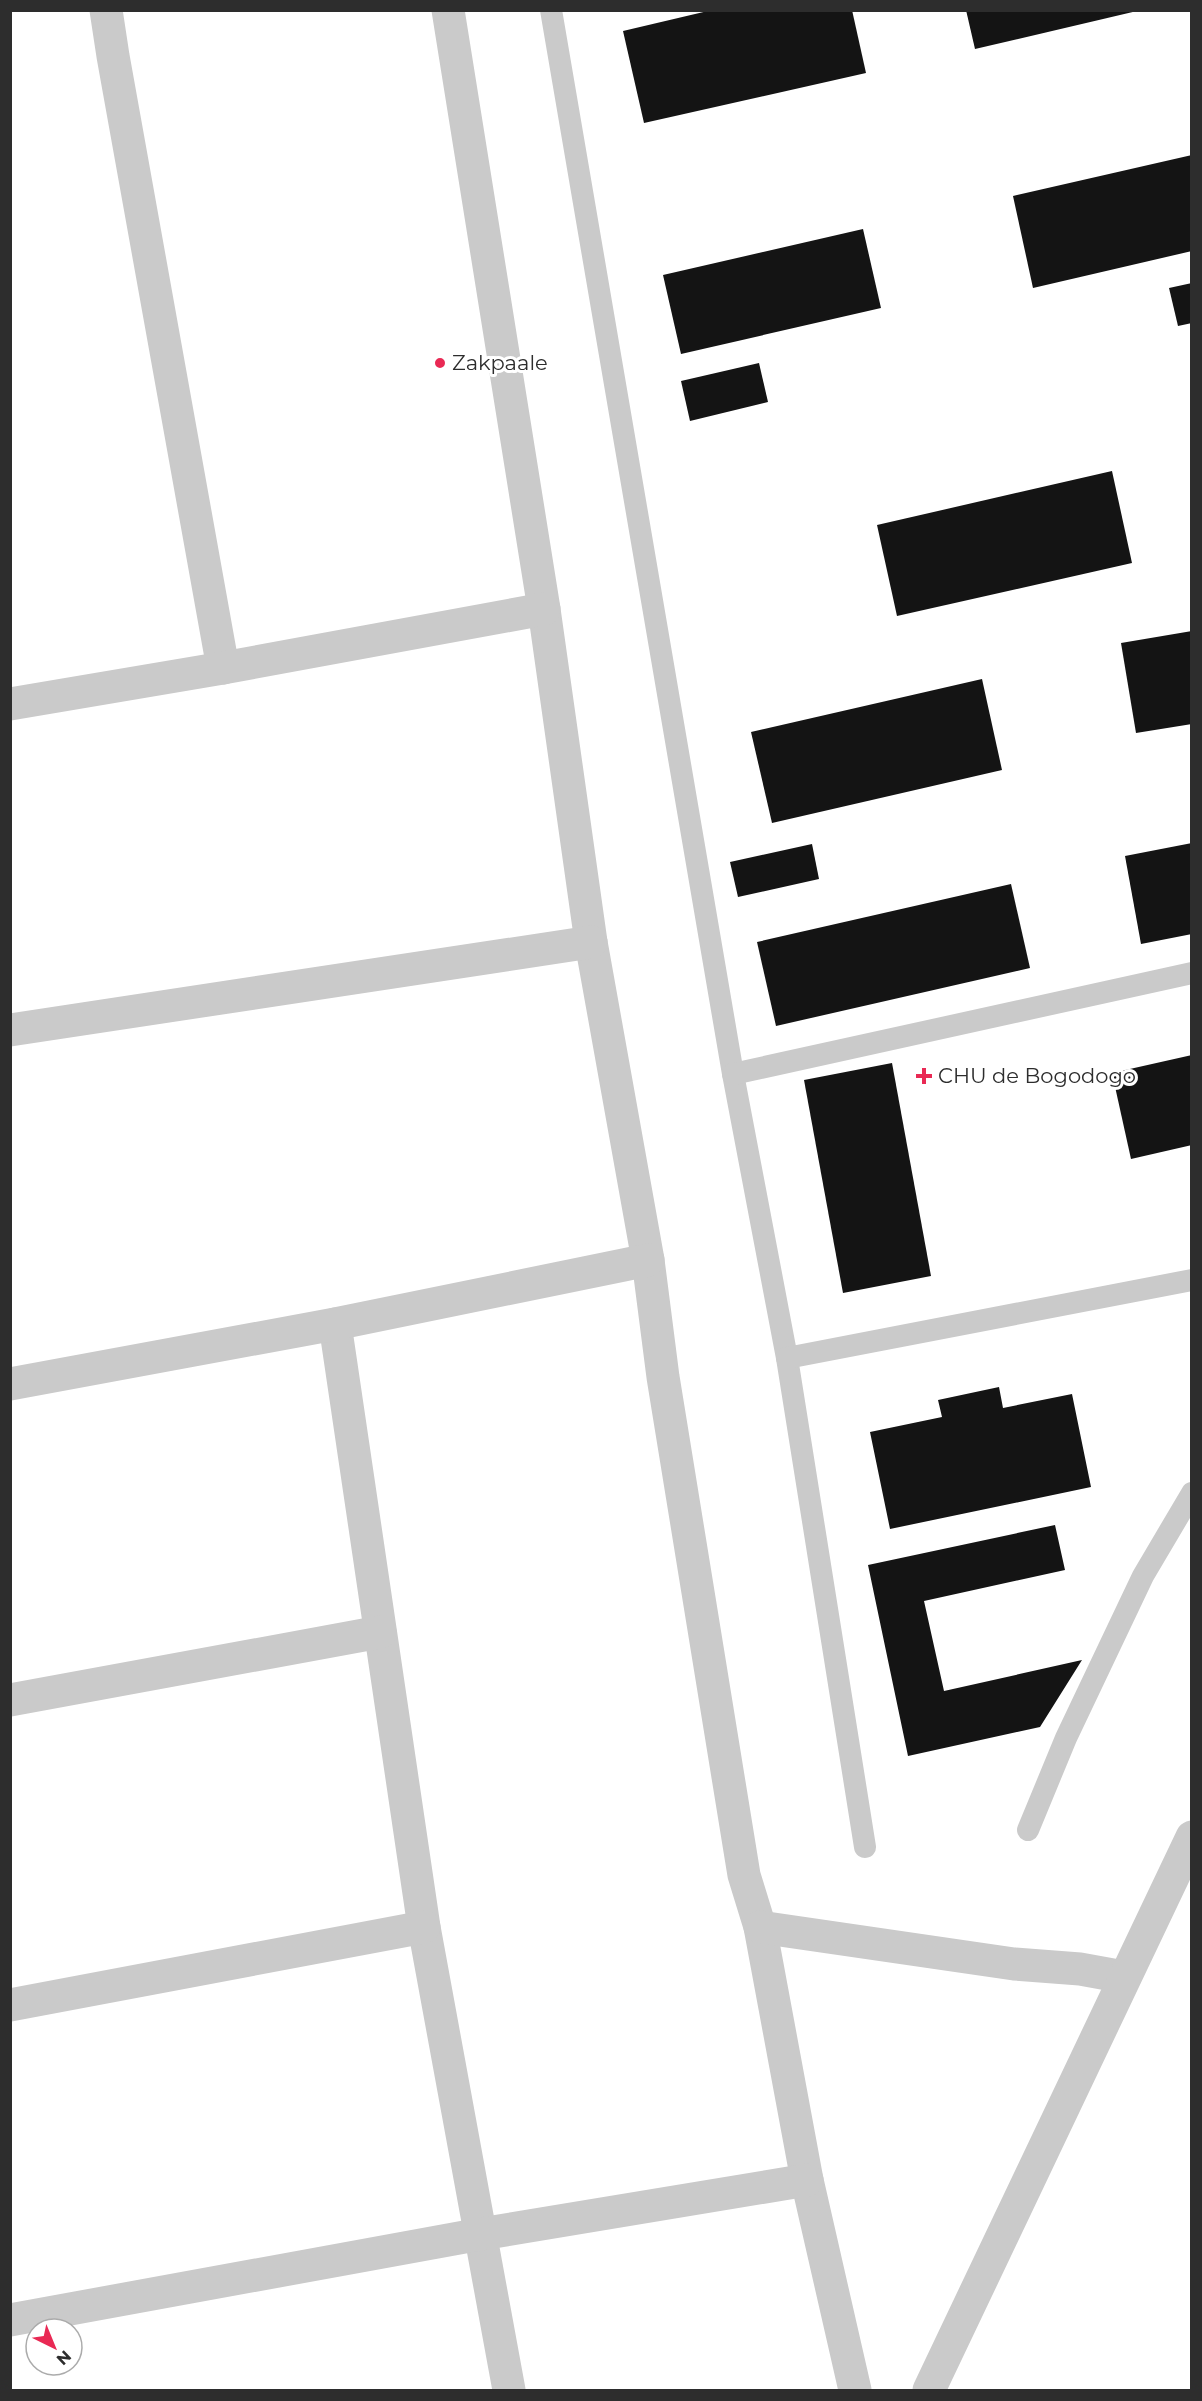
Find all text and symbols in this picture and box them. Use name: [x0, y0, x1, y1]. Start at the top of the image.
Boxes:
place label: Zakpaale: [452, 350, 548, 375]
marker: Zakpaale: [433, 356, 447, 370]
place label: CHU de Bogodogo: [938, 1063, 1136, 1088]
marker: CHU de Bogodogo: [915, 1067, 933, 1085]
north arrow: [24, 2317, 84, 2377]
text: N: [53, 2346, 75, 2369]

